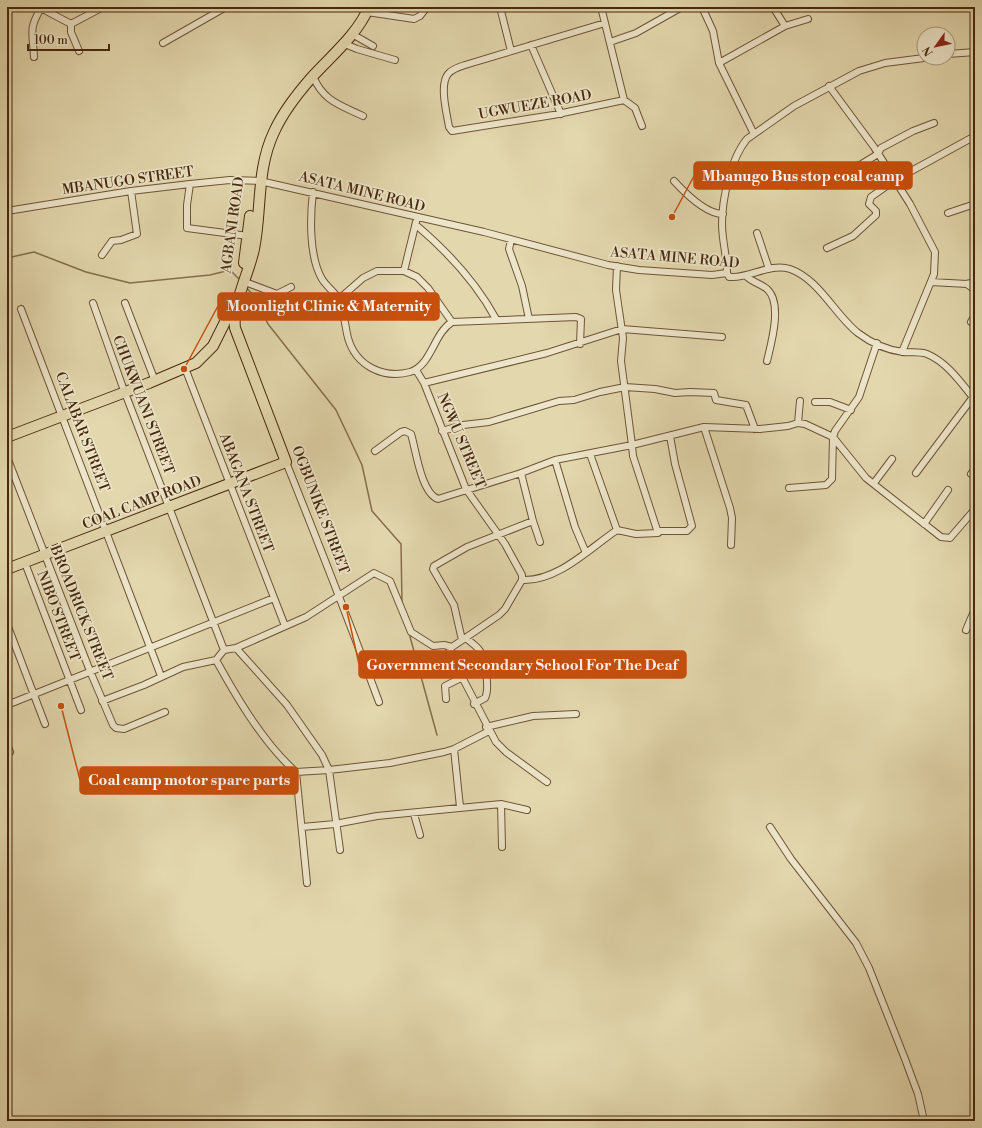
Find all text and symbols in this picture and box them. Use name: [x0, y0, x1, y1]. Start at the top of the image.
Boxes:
scale bar: [28, 26, 109, 52]
north arrow: [916, 26, 956, 66]
text: 100 m: [34, 33, 68, 48]
text: N: [920, 43, 937, 58]
street label: UGWUEZE ROAD: [477, 86, 593, 124]
callout: Mbanugo Bus stop coal camp: [694, 162, 912, 189]
street label: MBANUGO STREET: [61, 163, 195, 199]
street label: ASATA MINE ROAD: [296, 167, 427, 216]
text: Mbanugo Bus stop coal camp: [702, 167, 904, 186]
street label: AGBANI ROAD: [217, 176, 249, 275]
street label: ASATA MINE ROAD: [609, 243, 740, 273]
callout: Moonlight Clinic & Maternity: [218, 293, 439, 320]
text: Moonlight Clinic & Maternity: [226, 297, 432, 316]
street label: CHUKWUANI STREET: [108, 333, 178, 477]
street label: CALABAR STREET: [51, 369, 113, 495]
street label: NGWU STREET: [433, 390, 489, 492]
street label: ABAGANA STREET: [215, 430, 277, 555]
street label: OGBUNIKE STREET: [287, 443, 353, 577]
street label: COAL CAMP ROAD: [80, 472, 204, 534]
street label: BROADRICK STREET: [45, 542, 116, 683]
street label: NIBO STREET: [32, 568, 84, 664]
callout: Government Secondary School For The Deaf: [359, 651, 686, 678]
text: Government Secondary School For The Deaf: [366, 656, 680, 675]
callout: Coal camp motor spare parts: [80, 767, 298, 794]
text: Coal camp motor spare parts: [88, 771, 290, 790]

